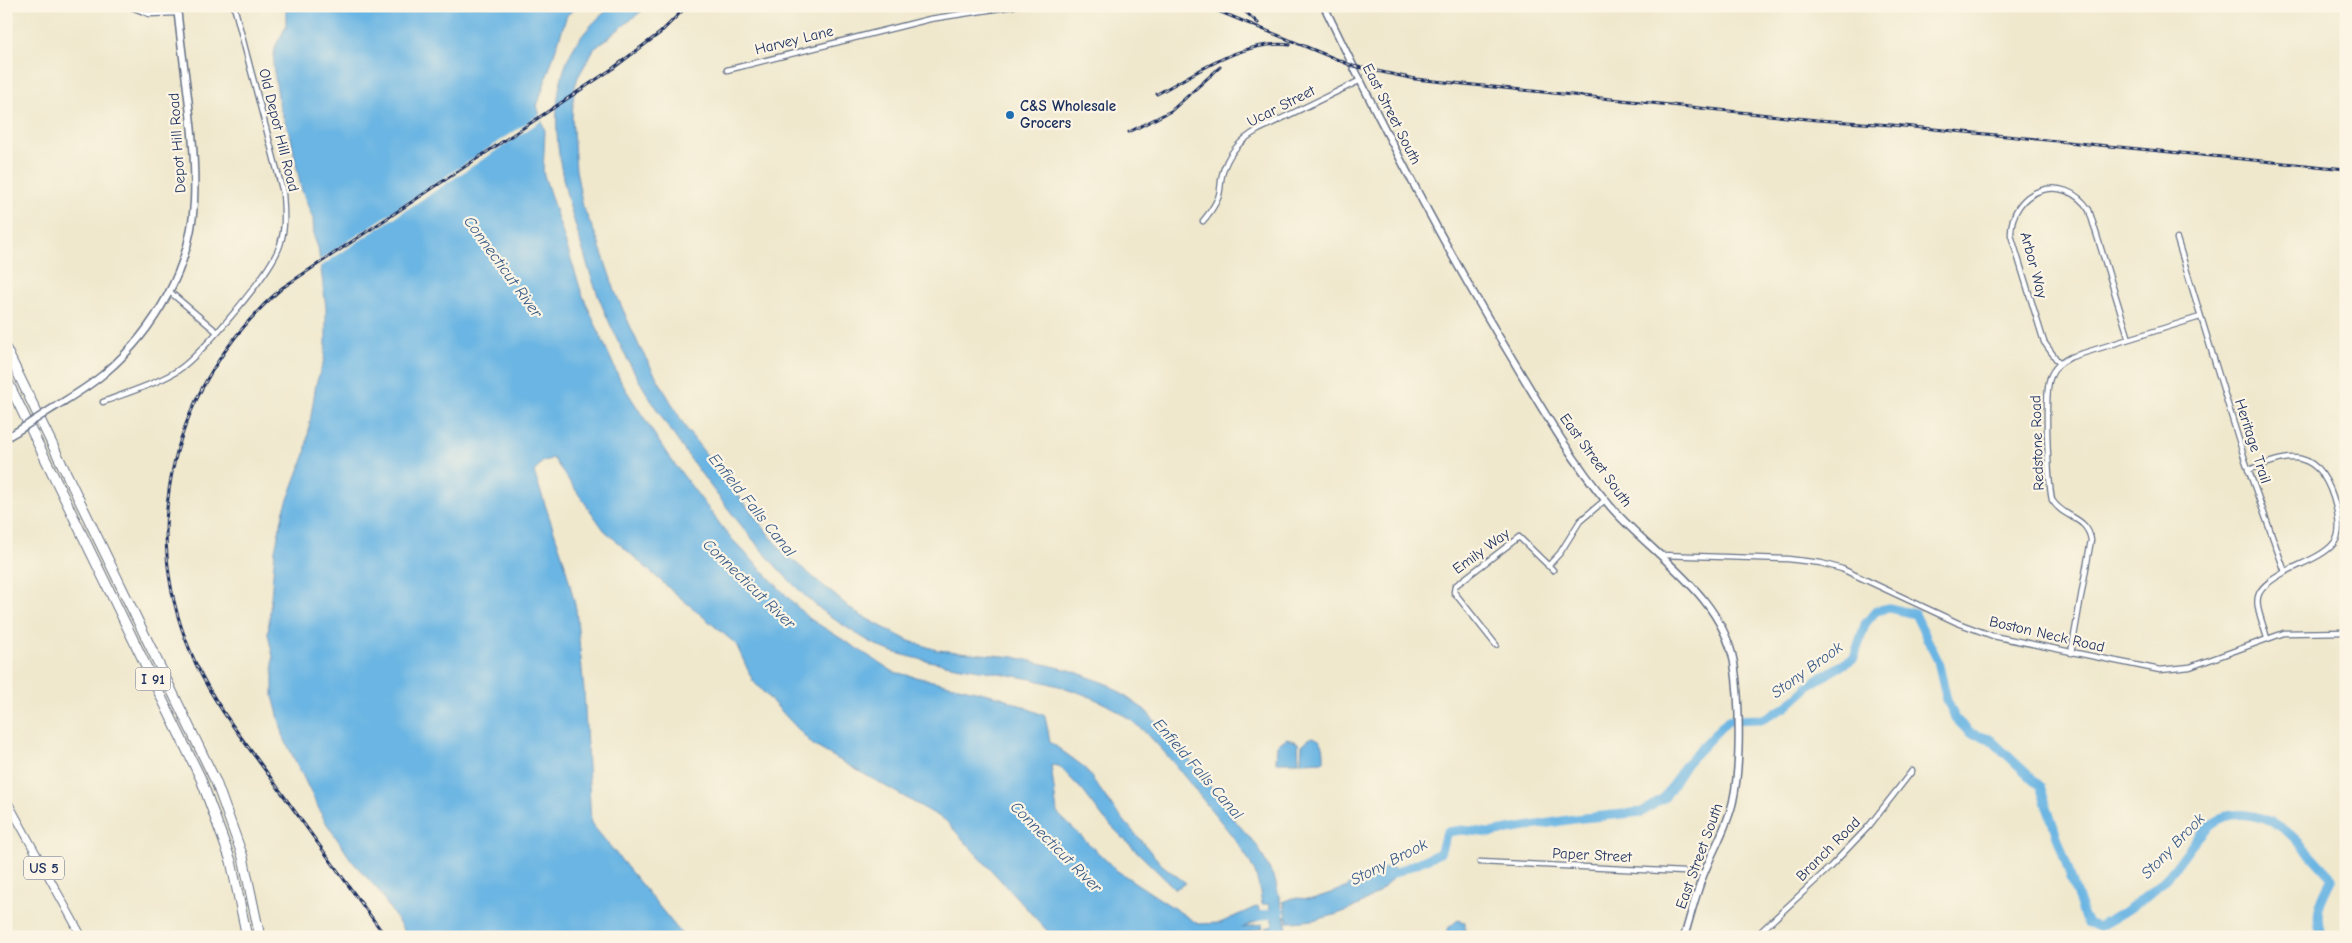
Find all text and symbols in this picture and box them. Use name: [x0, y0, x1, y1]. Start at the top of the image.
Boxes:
street label: Harvey Lane: [753, 21, 836, 58]
street label: East Street South: [1359, 60, 1425, 168]
street label: Old Depot Hill Road: [255, 67, 303, 193]
street label: Ucar Street: [1244, 81, 1319, 131]
street label: Depot Hill Road: [165, 92, 189, 194]
place label: C&S Wholesale Grocers: [1020, 97, 1116, 132]
marker: C&S Wholesale Grocers: [1004, 109, 1016, 121]
water label: Connecticut River: [460, 213, 546, 322]
street label: Arbor Way: [2017, 230, 2052, 300]
street label: Redstone Road: [2026, 395, 2048, 491]
street label: Heritage Trail: [2231, 396, 2275, 486]
street label: East Street South: [1556, 410, 1636, 510]
water label: Enfield Falls Canal: [705, 450, 799, 561]
street label: Emily Way: [1449, 524, 1513, 578]
water label: Connecticut River: [699, 535, 799, 633]
street label: Boston Neck Road: [1988, 612, 2106, 656]
water label: Stony Brook: [1768, 638, 1846, 702]
road number: I 91: [136, 668, 170, 691]
water label: Enfield Falls Canal: [1149, 715, 1247, 823]
water label: Connecticut River: [1007, 798, 1106, 897]
street label: East Street South: [1672, 801, 1726, 911]
water label: Stony Brook: [2137, 809, 2209, 882]
street label: Branch Road: [1792, 813, 1864, 885]
water label: Stony Brook: [1348, 835, 1431, 889]
street label: Paper Street: [1552, 844, 1633, 866]
road number: US 5: [24, 856, 64, 880]

